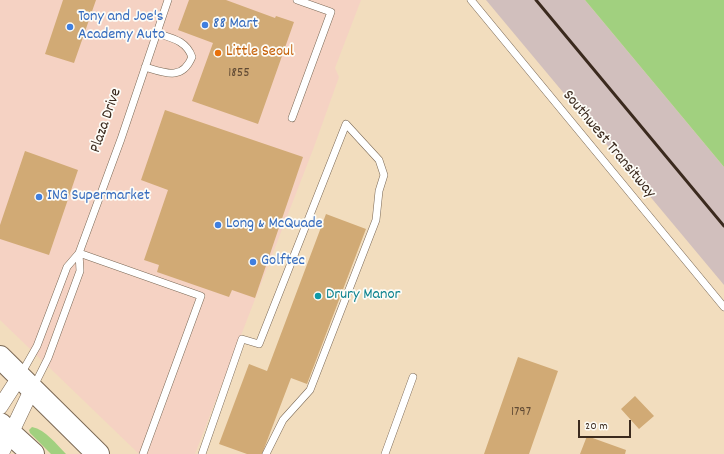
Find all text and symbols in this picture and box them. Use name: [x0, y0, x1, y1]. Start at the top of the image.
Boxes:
place label: Tony and Joe's Academy Auto: [78, 8, 165, 46]
place label: 88 Mart: [213, 15, 258, 35]
marker: 88 Mart: [200, 20, 210, 30]
marker: Tony and Joe's Academy Auto: [65, 22, 75, 32]
place label: Little Seoul: [226, 43, 294, 63]
marker: Little Seoul: [213, 48, 223, 58]
house number: 1855: [228, 66, 250, 82]
street label: Plaza Drive: [87, 86, 127, 156]
street label: Southwest Transitway: [557, 87, 659, 203]
place label: ING Supermarket: [47, 187, 150, 207]
marker: ING Supermarket: [34, 192, 44, 202]
place label: Long & McQuade: [226, 215, 323, 235]
marker: Long & McQuade: [213, 220, 223, 230]
place label: Golftec: [261, 252, 305, 272]
marker: Golftec: [248, 257, 258, 267]
place label: Drury Manor: [326, 286, 400, 306]
marker: Drury Manor: [313, 291, 323, 301]
house number: 1797: [511, 405, 531, 421]
scale bar: [580, 412, 633, 438]
text: 20 m: [585, 418, 608, 435]

